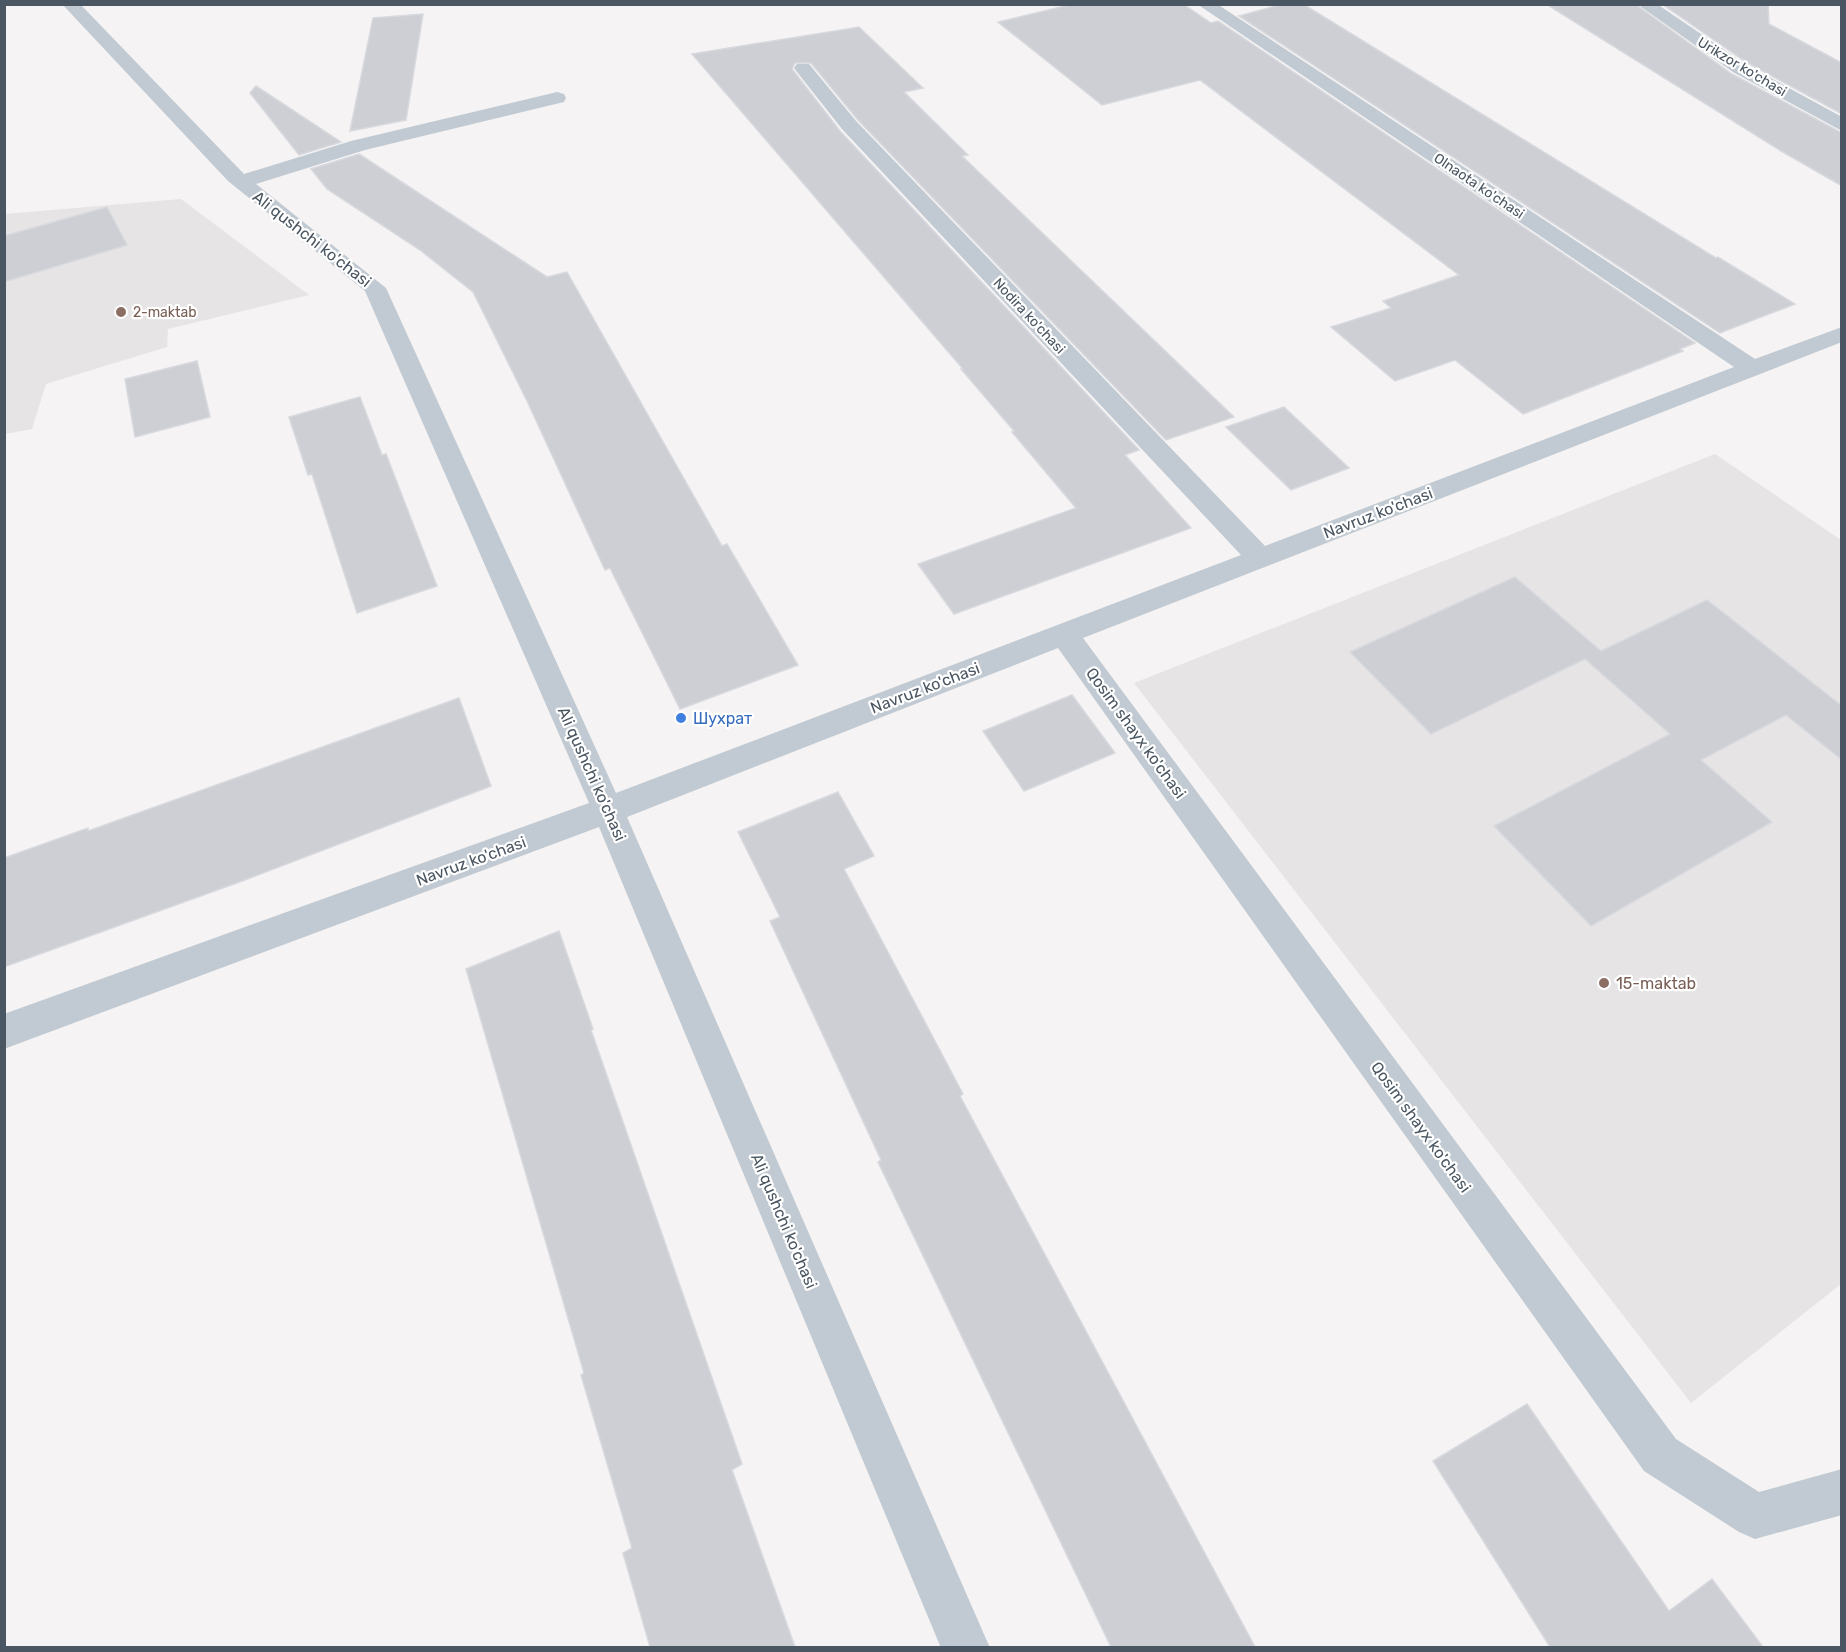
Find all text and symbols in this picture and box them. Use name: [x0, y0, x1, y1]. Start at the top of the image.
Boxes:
street label: Urikzor ko'chasi: [1694, 34, 1790, 100]
street label: Olnaota ko'chasi: [1431, 149, 1527, 223]
street label: Ali qushchi ko'chasi: [249, 187, 375, 291]
street label: Nodira ko'chasi: [990, 275, 1068, 357]
place label: 2-maktab: [133, 304, 197, 321]
marker: 2-maktab: [114, 305, 128, 319]
street label: Navruz ko'chasi: [1321, 483, 1435, 543]
street label: Navruz ko'chasi: [868, 658, 982, 718]
street label: Qosim shayx ko'chasi: [1082, 664, 1190, 802]
street label: Ali qushchi ko'chasi: [554, 704, 630, 844]
place label: Шухрат: [693, 709, 752, 728]
marker: Шухрат: [674, 711, 688, 725]
street label: Navruz ko'chasi: [413, 832, 529, 890]
place label: 15-maktab: [1616, 974, 1696, 993]
marker: 15-maktab: [1597, 976, 1611, 990]
street label: Qosim shayx ko'chasi: [1367, 1058, 1475, 1196]
street label: Ali qushchi ko'chasi: [747, 1151, 821, 1291]

